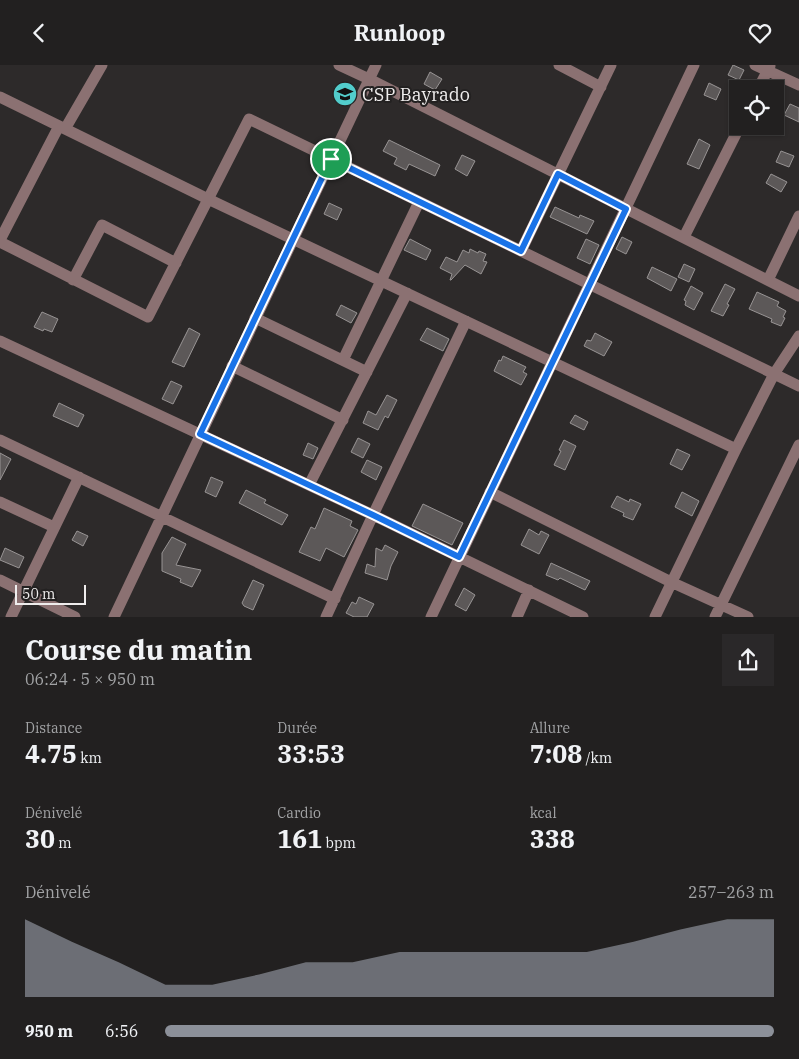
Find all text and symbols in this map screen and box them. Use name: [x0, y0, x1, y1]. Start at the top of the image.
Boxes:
text: Runloop: [354, 18, 445, 47]
icon: back: [25, 19, 53, 47]
icon: heart: [746, 19, 774, 47]
map controls: [729, 80, 784, 135]
button: locate: [729, 80, 784, 135]
school or university icon: CSP Bayrado: [332, 81, 358, 107]
place label: CSP Bayrado: [362, 83, 470, 106]
pin: [310, 138, 352, 180]
icon: arrive: [317, 145, 345, 173]
scale bar: [15, 581, 86, 605]
text: 50 m: [22, 585, 55, 603]
text: Course du matin: [25, 631, 252, 668]
button: share: [722, 634, 774, 686]
text: 06:24 · 5 × 950 m: [25, 669, 155, 689]
text: Distance: [25, 719, 82, 737]
text: Durée: [277, 719, 317, 737]
text: Allure: [530, 719, 570, 737]
text: 4.75: [25, 737, 77, 770]
text: 33:53: [277, 737, 345, 770]
text: 7:08: [530, 737, 582, 770]
text: km: [77, 749, 102, 767]
text: /km: [582, 749, 612, 767]
text: Dénivelé: [25, 804, 82, 822]
text: Cardio: [277, 804, 321, 822]
text: kcal: [530, 804, 557, 822]
text: 30: [25, 822, 55, 855]
text: 161: [277, 822, 322, 855]
text: 338: [530, 822, 575, 855]
text: m: [55, 834, 72, 852]
text: bpm: [322, 834, 356, 852]
text: Dénivelé: [25, 882, 90, 902]
text: 257–263 m: [688, 882, 774, 902]
text: 950 m: [25, 1021, 73, 1041]
text: 6:56: [105, 1021, 138, 1041]

